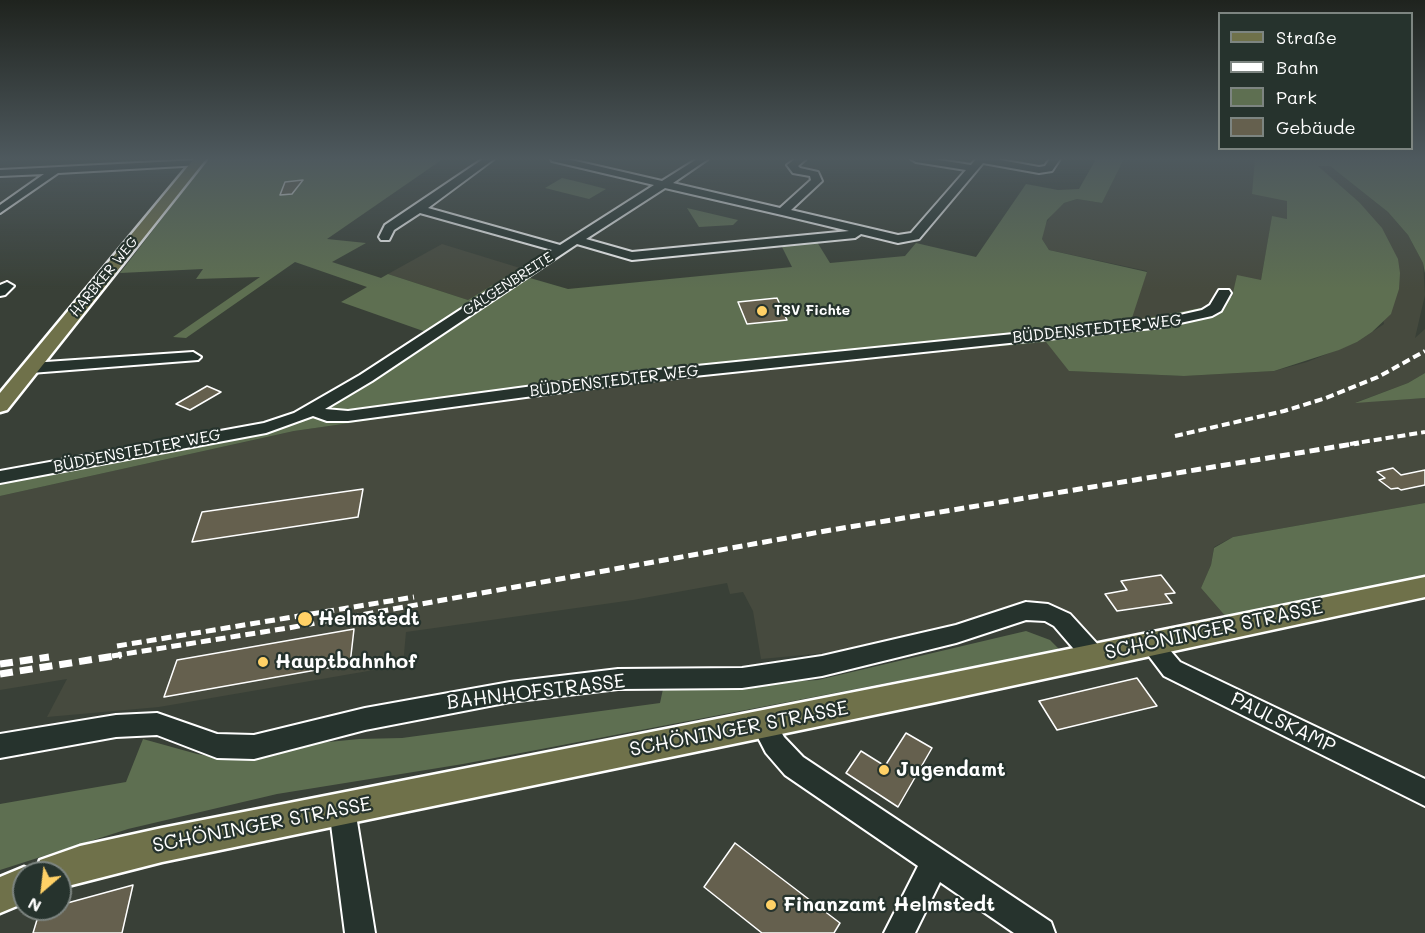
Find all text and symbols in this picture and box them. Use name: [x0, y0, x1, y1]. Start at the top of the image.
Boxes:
legend: [1218, 12, 1413, 150]
text: Straße: [1276, 25, 1337, 49]
text: Bahn: [1276, 55, 1319, 79]
text: Park: [1276, 85, 1317, 109]
text: Gebäude: [1276, 115, 1356, 139]
street label: HARBKER WEG: [67, 234, 141, 320]
street label: GALGENBREITE: [460, 249, 556, 319]
place label: TSV Fichte: [774, 303, 850, 319]
marker: TSV Fichte: [755, 304, 769, 318]
street label: BÜDDENSTEDTER WEG: [1011, 311, 1183, 347]
street label: BÜDDENSTEDTER WEG: [528, 361, 700, 401]
street label: BÜDDENSTEDTER WEG: [52, 425, 222, 477]
street label: SCHÖNINGER STRASSE: [1103, 595, 1325, 665]
place label: Helmstedt: [318, 607, 420, 631]
marker: Helmstedt: [296, 610, 314, 628]
place label: Hauptbahnhof: [275, 650, 417, 674]
marker: Hauptbahnhof: [256, 655, 270, 669]
street label: BAHNHOFSTRASSE: [445, 669, 627, 715]
street label: PAULSKAMP: [1227, 687, 1339, 759]
street label: SCHÖNINGER STRASSE: [628, 696, 850, 762]
place label: Jugendamt: [896, 758, 1006, 782]
marker: Jugendamt: [877, 763, 891, 777]
street label: SCHÖNINGER STRASSE: [151, 792, 373, 858]
north arrow: [12, 861, 72, 921]
text: N: [24, 893, 45, 918]
place label: Finanzamt Helmstedt: [783, 893, 995, 917]
marker: Finanzamt Helmstedt: [764, 898, 778, 912]

